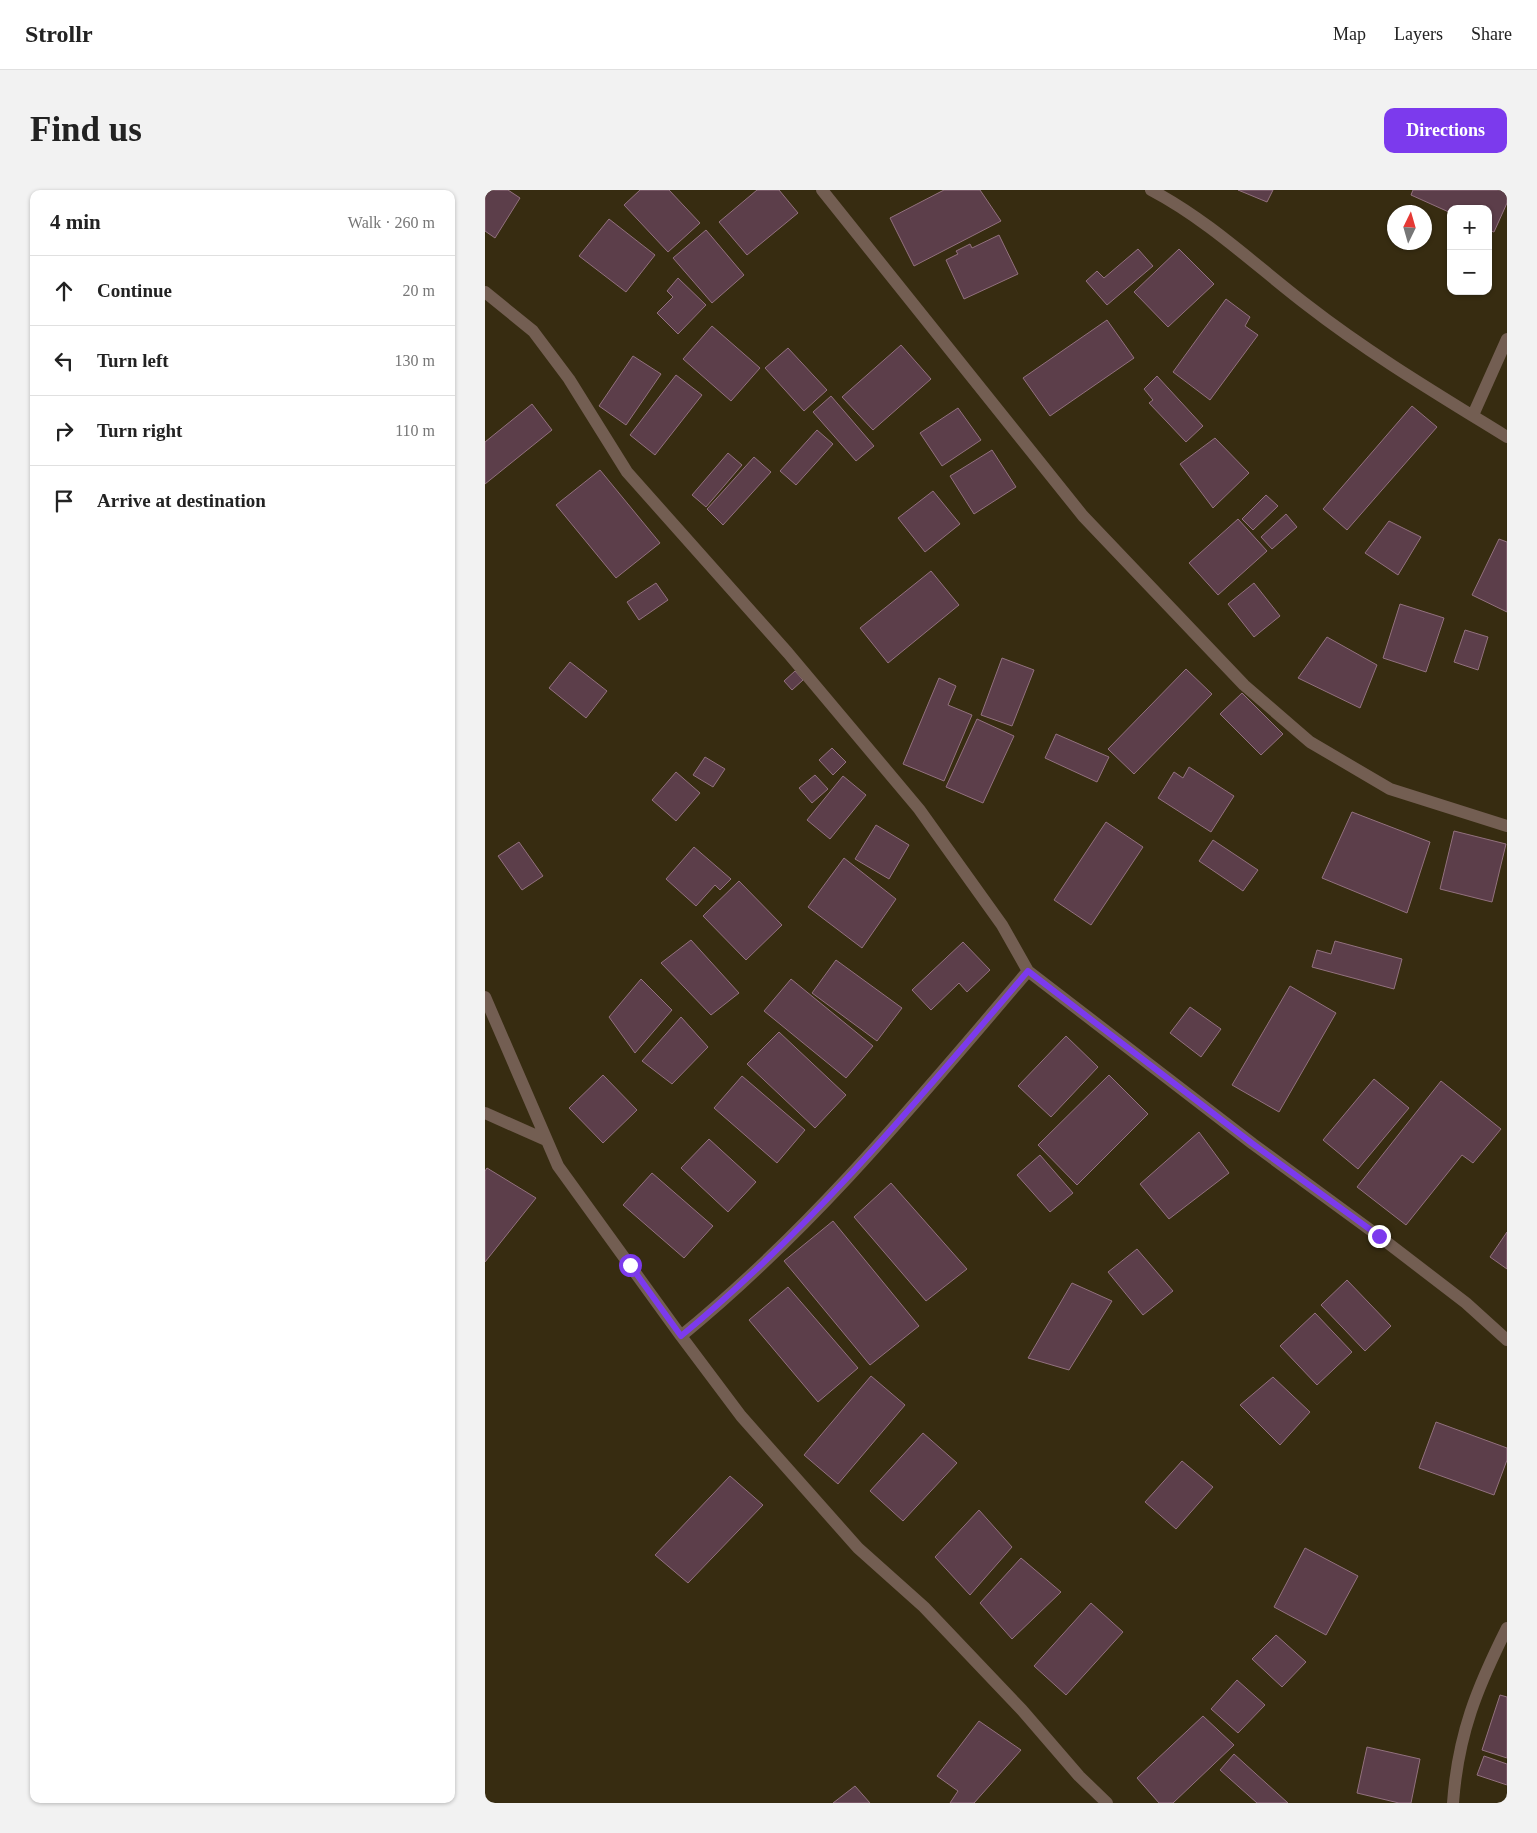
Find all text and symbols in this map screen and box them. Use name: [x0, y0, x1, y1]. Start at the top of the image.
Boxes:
text: Strollr: [25, 21, 93, 47]
text: Map: [1333, 24, 1366, 44]
text: Layers: [1394, 24, 1443, 44]
text: Share: [1471, 24, 1512, 44]
button: Directions: [1384, 108, 1507, 153]
text: Find us: [30, 110, 142, 149]
north arrow: [1387, 205, 1432, 250]
map controls: [1447, 205, 1492, 295]
button: +: [1447, 205, 1492, 250]
text: 4 min: [50, 210, 101, 234]
text: Walk · 260 m: [348, 214, 435, 231]
button: −: [1447, 250, 1492, 295]
icon: ahead: [50, 277, 78, 305]
text: Continue: [97, 280, 172, 301]
text: 20 m: [403, 282, 435, 299]
icon: left: [50, 347, 78, 375]
text: Turn left: [97, 350, 169, 371]
text: 130 m: [395, 352, 435, 369]
icon: right: [50, 417, 78, 445]
text: Turn right: [97, 420, 182, 441]
text: 110 m: [395, 422, 435, 439]
icon: arrive: [50, 487, 78, 515]
text: Arrive at destination: [97, 490, 266, 511]
route end: [1368, 1225, 1391, 1248]
route start: [619, 1254, 642, 1277]

